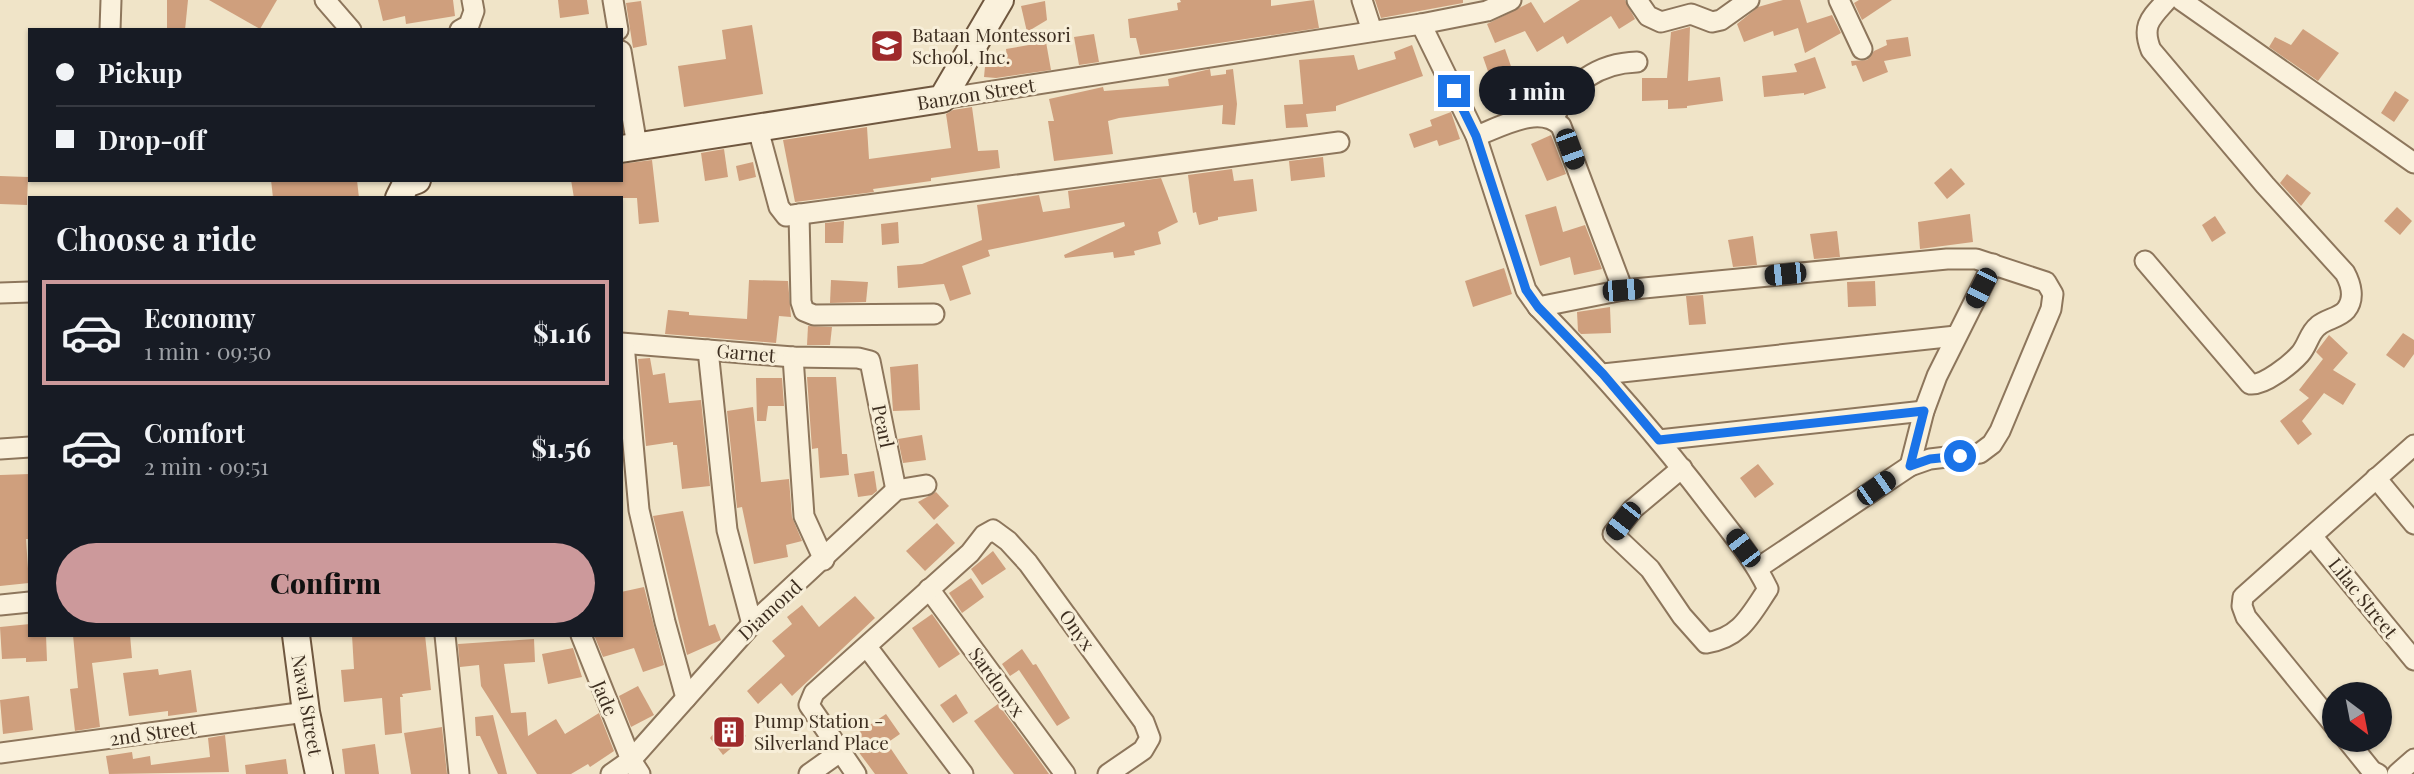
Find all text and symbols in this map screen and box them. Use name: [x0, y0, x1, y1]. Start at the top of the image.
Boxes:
place label: Bataan Montessori School, Inc.: [912, 21, 1071, 69]
school or university icon: Bataan Montessori School, Inc.: [868, 27, 906, 65]
text: Pickup: [98, 55, 182, 90]
callout: 1 min: [1478, 66, 1594, 116]
street label: Banzon Street: [915, 71, 1037, 115]
route end: [1438, 75, 1470, 107]
text: 1 min: [1509, 75, 1565, 106]
text: Drop-off: [98, 122, 205, 157]
car: [1553, 126, 1588, 172]
text: Choose a ride: [56, 216, 257, 259]
car: [1764, 261, 1807, 287]
car: [1963, 265, 2000, 311]
car: [1602, 278, 1645, 302]
text: Economy: [144, 300, 255, 335]
icon: car: [60, 301, 123, 364]
text: $1.16: [533, 315, 591, 350]
text: 1 min · 09:50: [144, 335, 272, 366]
street label: Garnet: [716, 336, 777, 368]
street label: Pearl: [867, 402, 901, 450]
text: Comfort: [144, 415, 245, 450]
icon: car: [60, 416, 123, 479]
text: $1.56: [532, 430, 591, 465]
route start: [1944, 440, 1976, 472]
text: 2 min · 09:51: [144, 450, 269, 481]
car: [1853, 467, 1900, 509]
car: [1602, 498, 1645, 544]
car: [1722, 525, 1765, 571]
button: Confirm: [56, 543, 595, 623]
street label: Lilac Street: [2323, 552, 2404, 643]
street label: Diamond: [732, 573, 807, 646]
street label: Onyx: [1054, 604, 1102, 655]
street label: Sardonyx: [964, 641, 1032, 721]
street label: Naval Street: [286, 652, 330, 758]
street label: Jade: [587, 675, 625, 719]
north arrow: [2322, 682, 2392, 752]
map controls: [2322, 682, 2392, 752]
place label: Pump Station - Silverland Place: [754, 707, 889, 755]
street label: 2nd Street: [108, 713, 198, 751]
building icon: Pump Station - Silverland Place: [710, 713, 748, 751]

